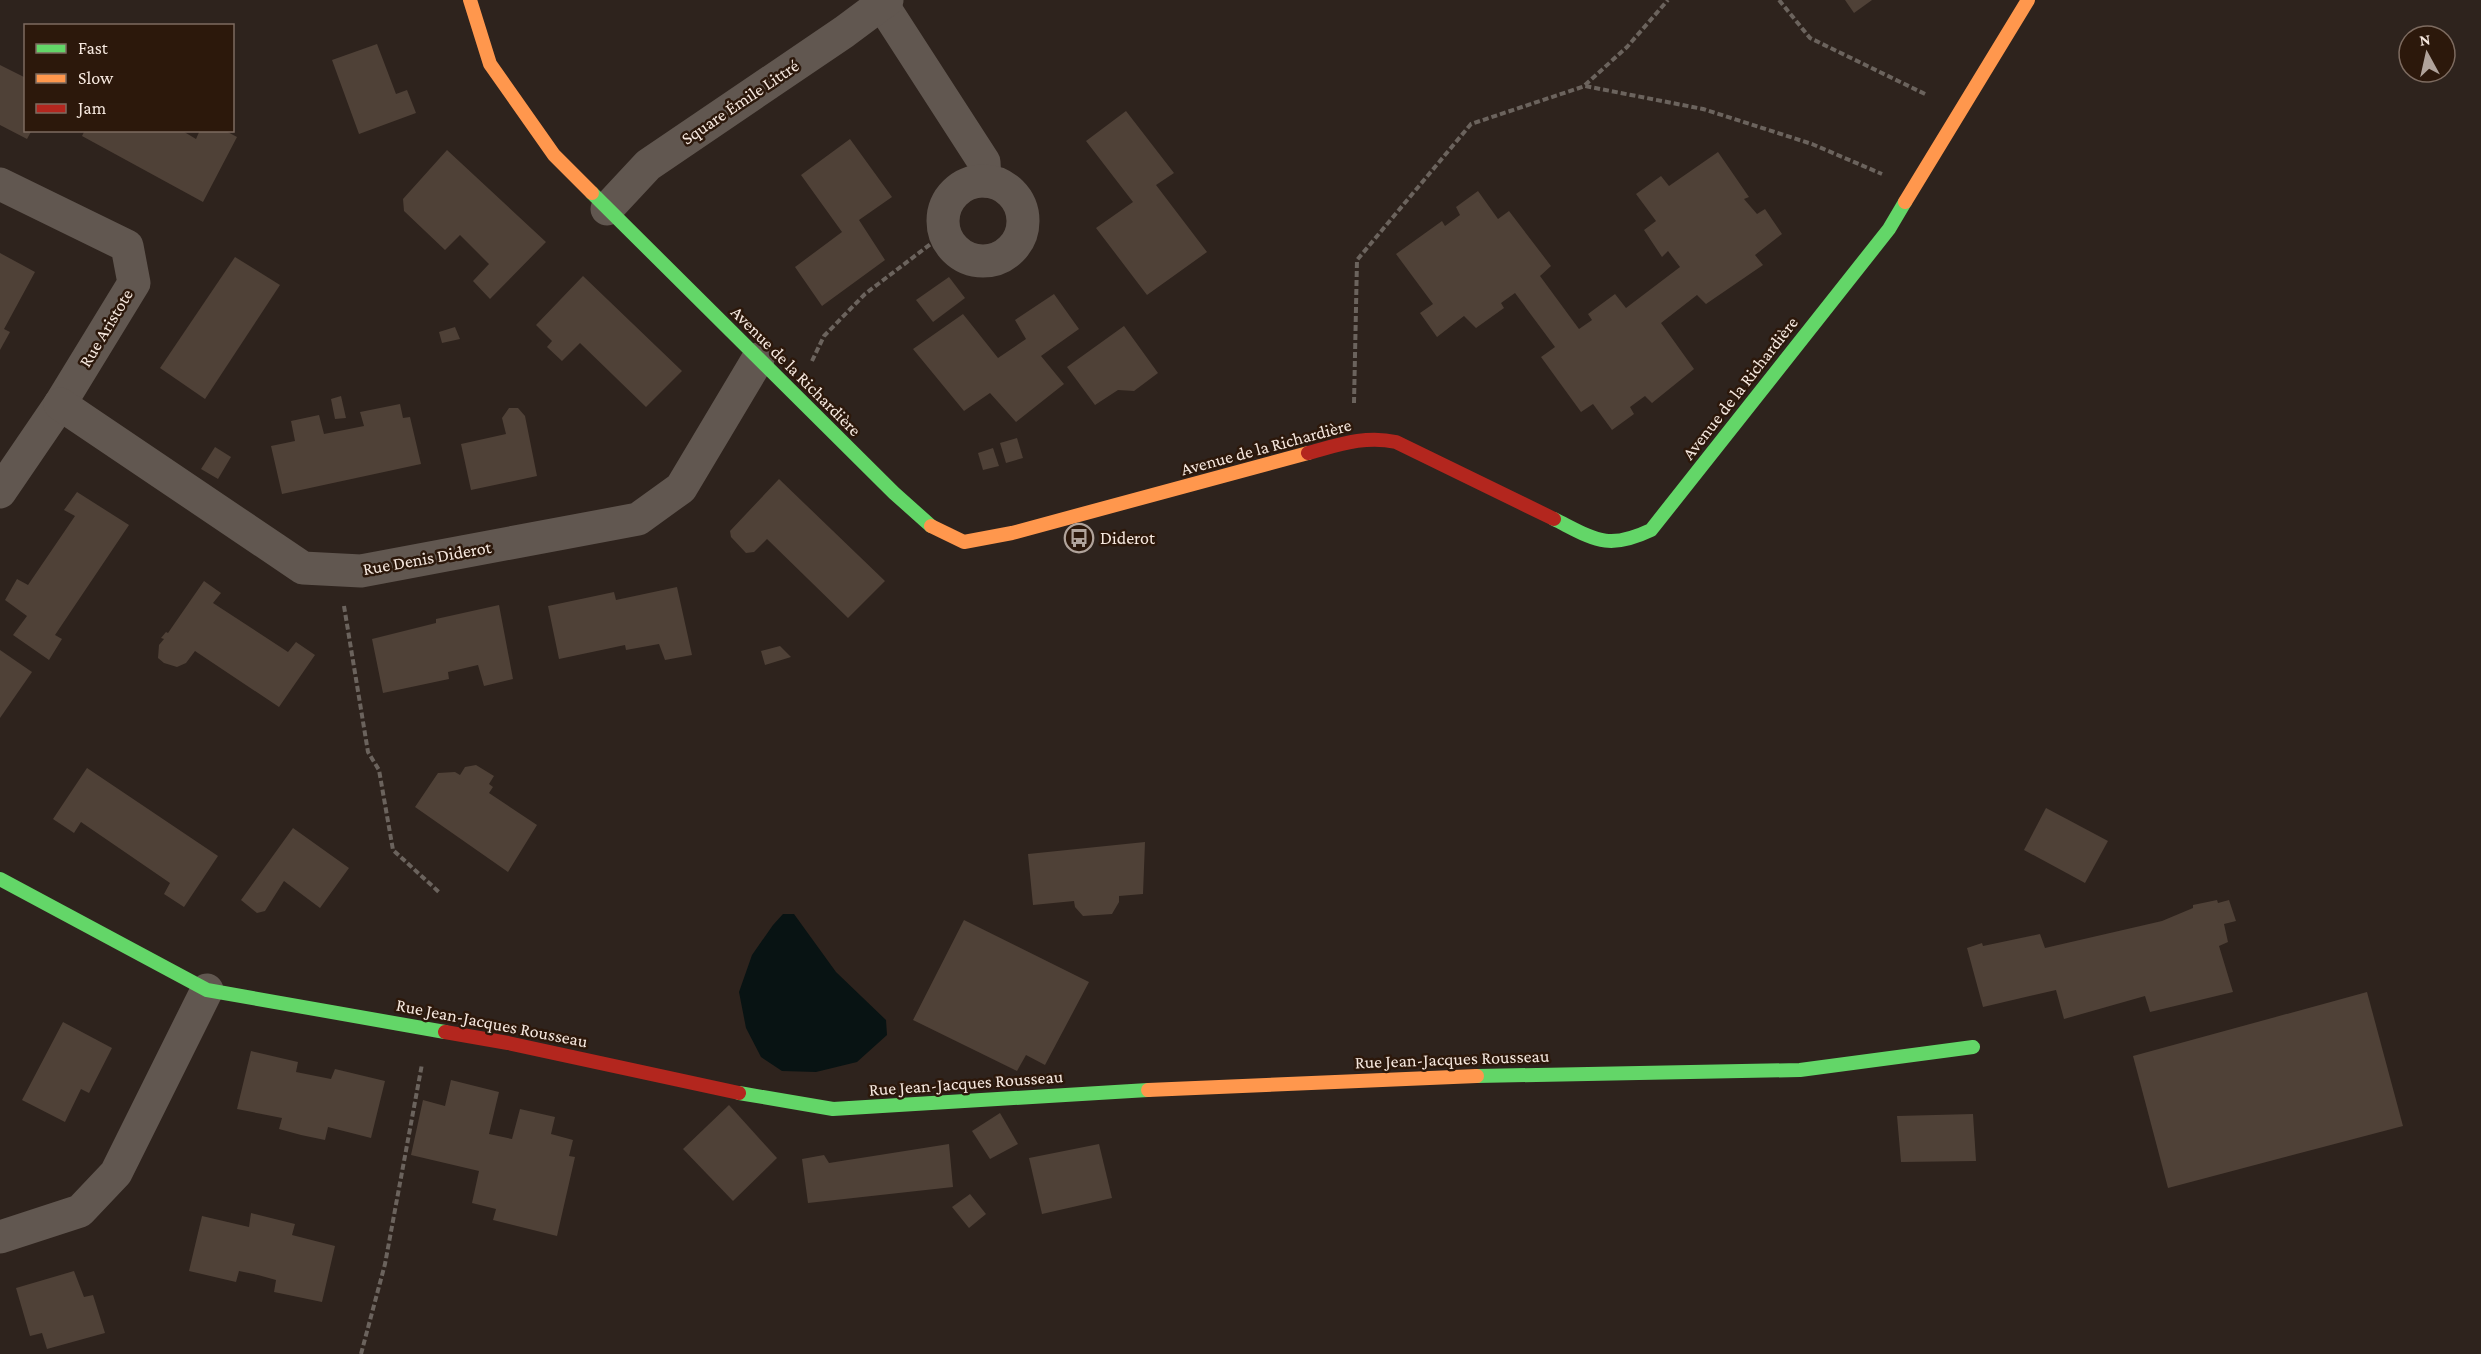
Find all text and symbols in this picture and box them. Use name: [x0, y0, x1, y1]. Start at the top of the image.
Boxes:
legend: [24, 24, 234, 132]
north arrow: [2397, 24, 2457, 84]
text: N: [2418, 30, 2432, 49]
text: Fast: [78, 38, 109, 58]
street label: Square Émile Littré: [677, 55, 803, 149]
text: Slow: [78, 68, 114, 88]
text: Jam: [76, 98, 107, 118]
street label: Rue Aristote: [75, 285, 137, 371]
street label: Avenue de la Richardière: [727, 302, 865, 440]
street label: Avenue de la Richardière: [1678, 313, 1802, 463]
street label: Avenue de la Richardière: [1179, 415, 1354, 479]
bus stop icon: Diderot: [1063, 522, 1095, 554]
place label: Diderot: [1100, 528, 1156, 548]
street label: Rue Denis Diderot: [361, 537, 494, 579]
street label: Rue Jean-Jacques Rousseau: [395, 995, 590, 1051]
street label: Rue Jean-Jacques Rousseau: [1354, 1046, 1550, 1072]
street label: Rue Jean-Jacques Rousseau: [868, 1066, 1064, 1100]

